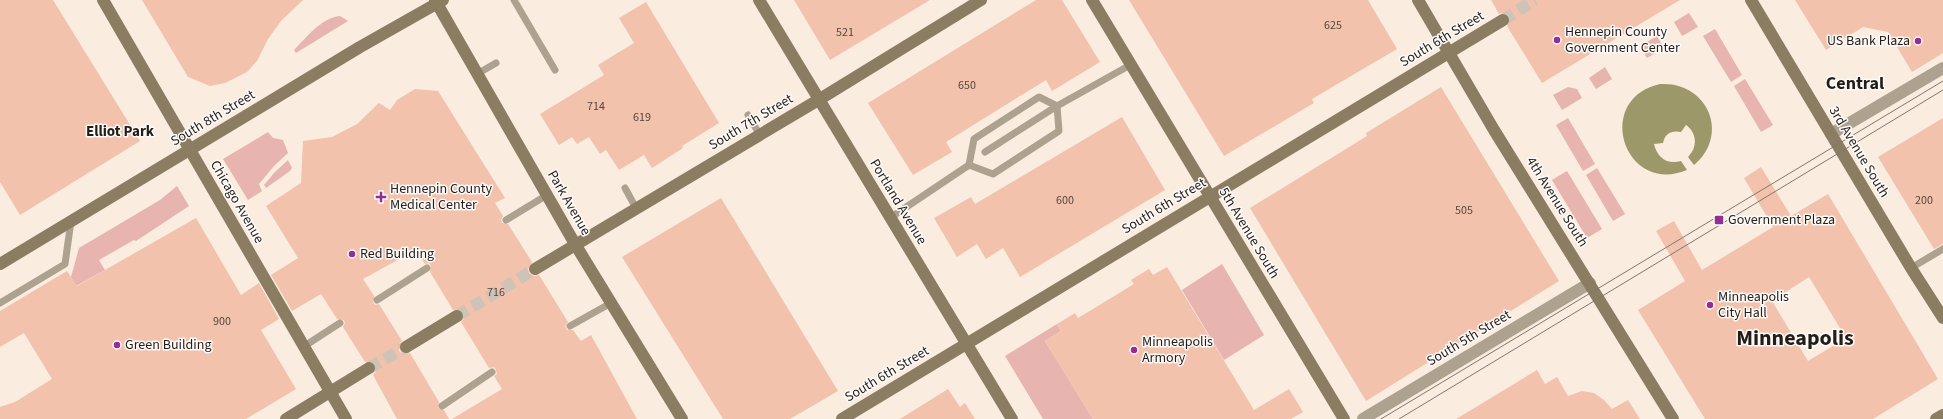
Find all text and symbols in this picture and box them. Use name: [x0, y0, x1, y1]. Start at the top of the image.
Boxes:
street label: South 6th Street: [1396, 6, 1488, 72]
house number: 625: [1324, 17, 1342, 34]
place label: Hennepin County Government Center: [1565, 22, 1680, 58]
house number: 521: [836, 24, 854, 41]
place label: US Bank Plaza: [1827, 31, 1910, 51]
marker: Hennepin County Government Center: [1552, 35, 1562, 45]
marker: US Bank Plaza: [1913, 36, 1923, 46]
district label: Central: [1826, 71, 1884, 96]
house number: 650: [958, 77, 976, 94]
street label: South 8th Street: [167, 85, 259, 151]
street label: South 7th Street: [705, 89, 797, 155]
house number: 714: [587, 98, 605, 115]
street label: 3rd Avenue South: [1824, 103, 1894, 201]
house number: 619: [633, 109, 651, 126]
district label: Elliot Park: [86, 121, 155, 142]
street label: 4th Avenue South: [1521, 153, 1593, 251]
street label: Portland Avenue: [865, 155, 932, 249]
street label: Chicago Avenue: [205, 157, 269, 247]
street label: Park Avenue: [542, 167, 596, 239]
street label: South 6th Street: [1118, 173, 1210, 239]
place label: Hennepin County Medical Center: [390, 179, 493, 215]
street label: 5th Avenue South: [1214, 184, 1284, 282]
marker: Hennepin County Medical Center: [375, 191, 387, 203]
house number: 600: [1056, 192, 1074, 209]
house number: 200: [1915, 192, 1933, 209]
house number: 505: [1455, 202, 1473, 219]
place label: Government Plaza: [1728, 210, 1835, 230]
marker: Government Plaza: [1713, 214, 1725, 226]
place label: Red Building: [360, 244, 434, 264]
marker: Red Building: [347, 249, 357, 259]
house number: 716: [487, 284, 505, 301]
place label: Minneapolis City Hall: [1718, 287, 1789, 323]
marker: Minneapolis City Hall: [1705, 300, 1715, 310]
street label: South 5th Street: [1423, 305, 1515, 371]
house number: 900: [213, 313, 231, 330]
district label: Minneapolis: [1736, 322, 1854, 354]
place label: Minneapolis Armory: [1142, 332, 1213, 368]
place label: Green Building: [125, 335, 212, 355]
marker: Green Building: [112, 340, 122, 350]
street label: South 6th Street: [841, 341, 933, 407]
marker: Minneapolis Armory: [1129, 345, 1139, 355]

